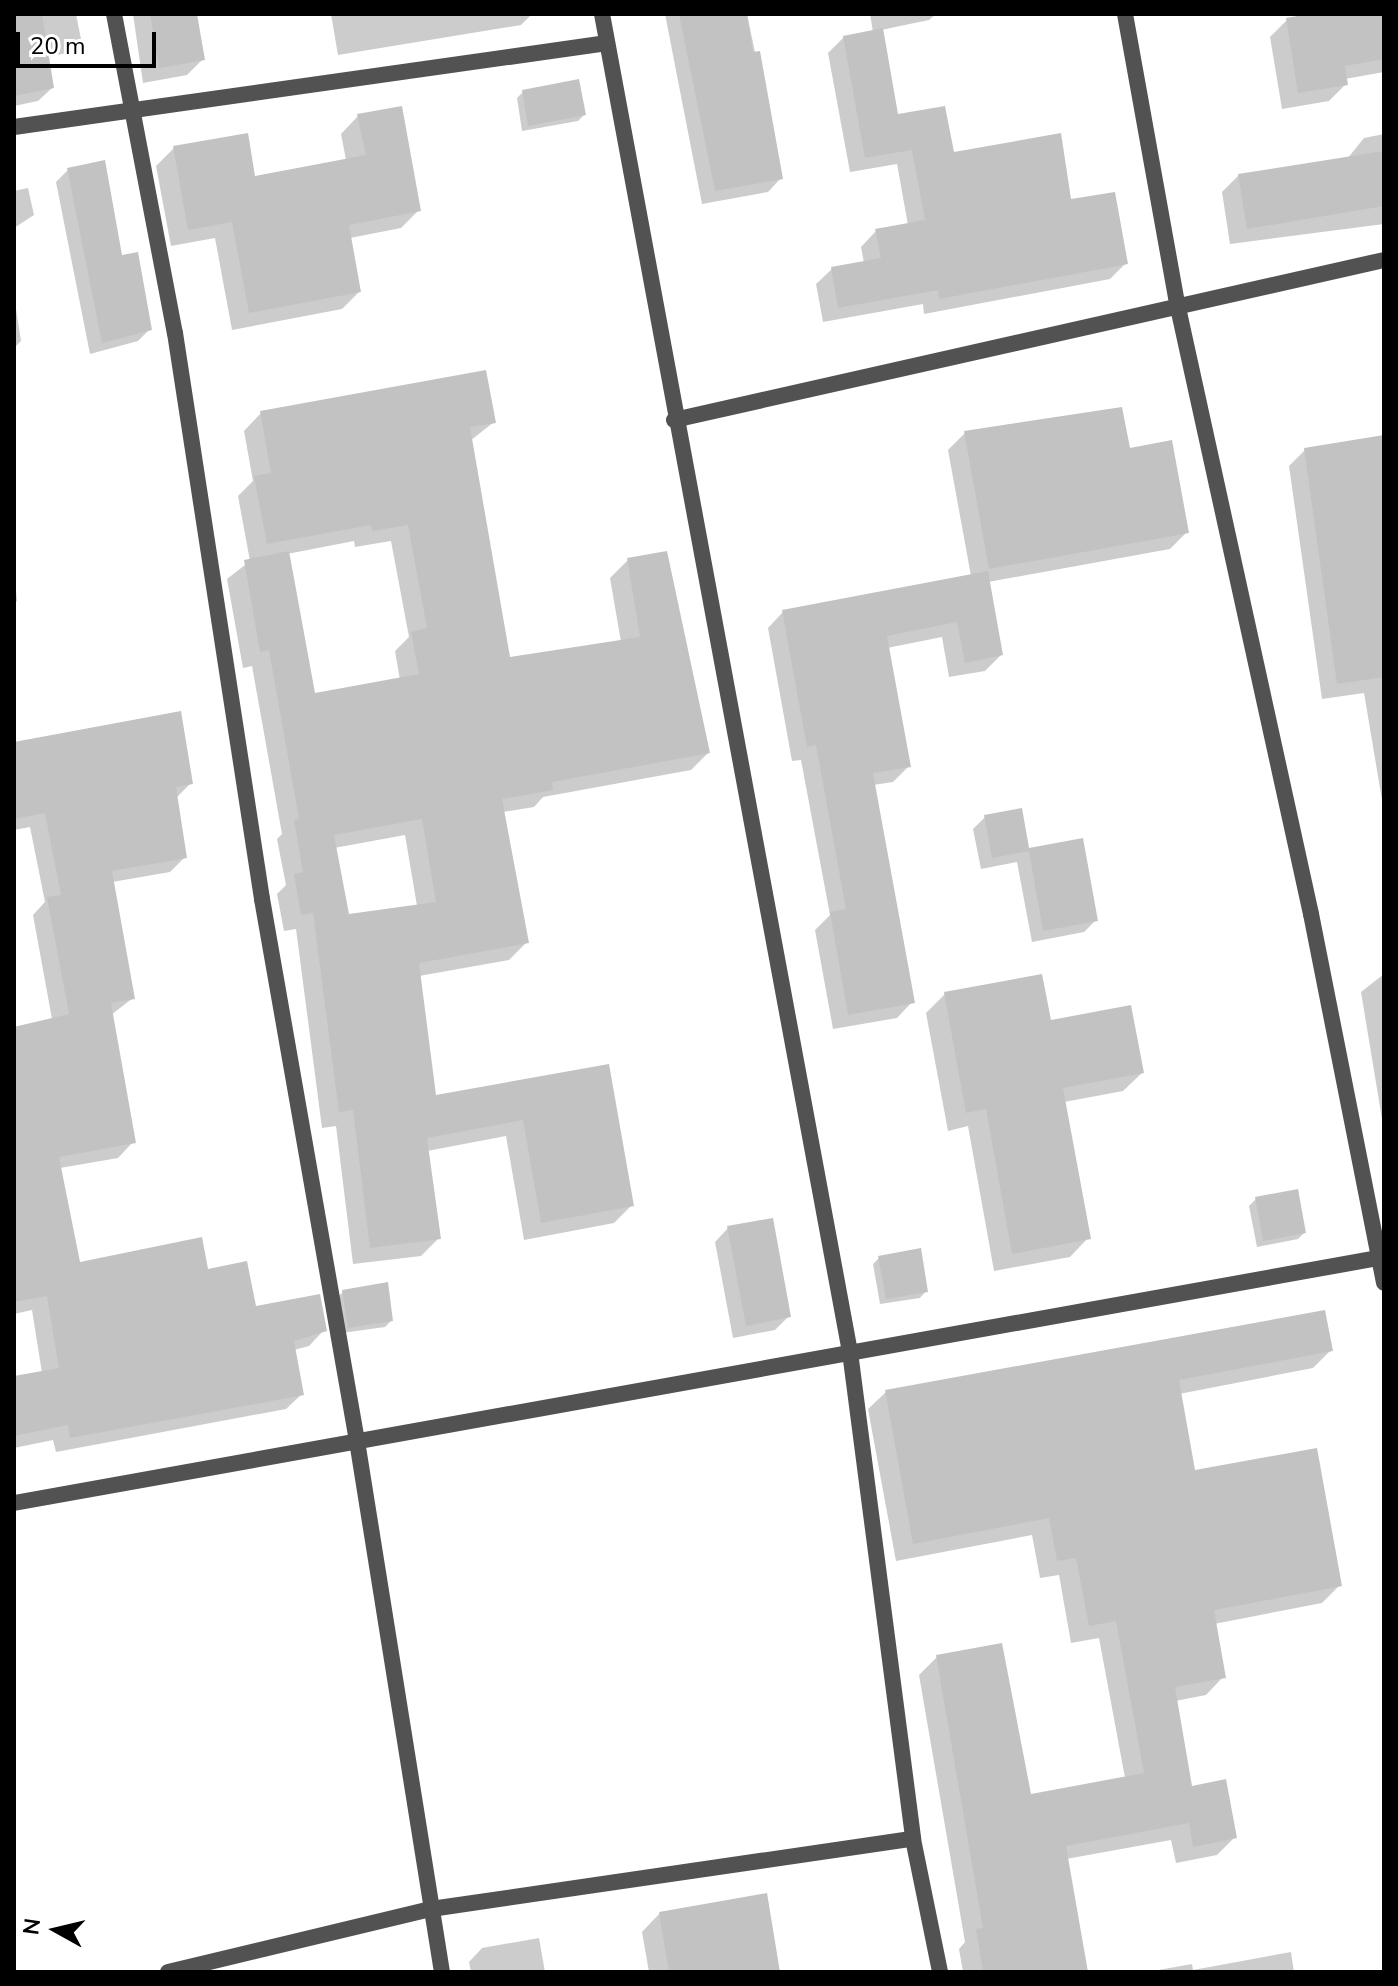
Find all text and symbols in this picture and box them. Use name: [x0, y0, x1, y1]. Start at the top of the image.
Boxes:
scale bar: [20, 16, 160, 66]
text: 20 m: [30, 30, 86, 62]
north arrow: [16, 1890, 96, 1970]
text: N: [16, 1916, 48, 1937]

